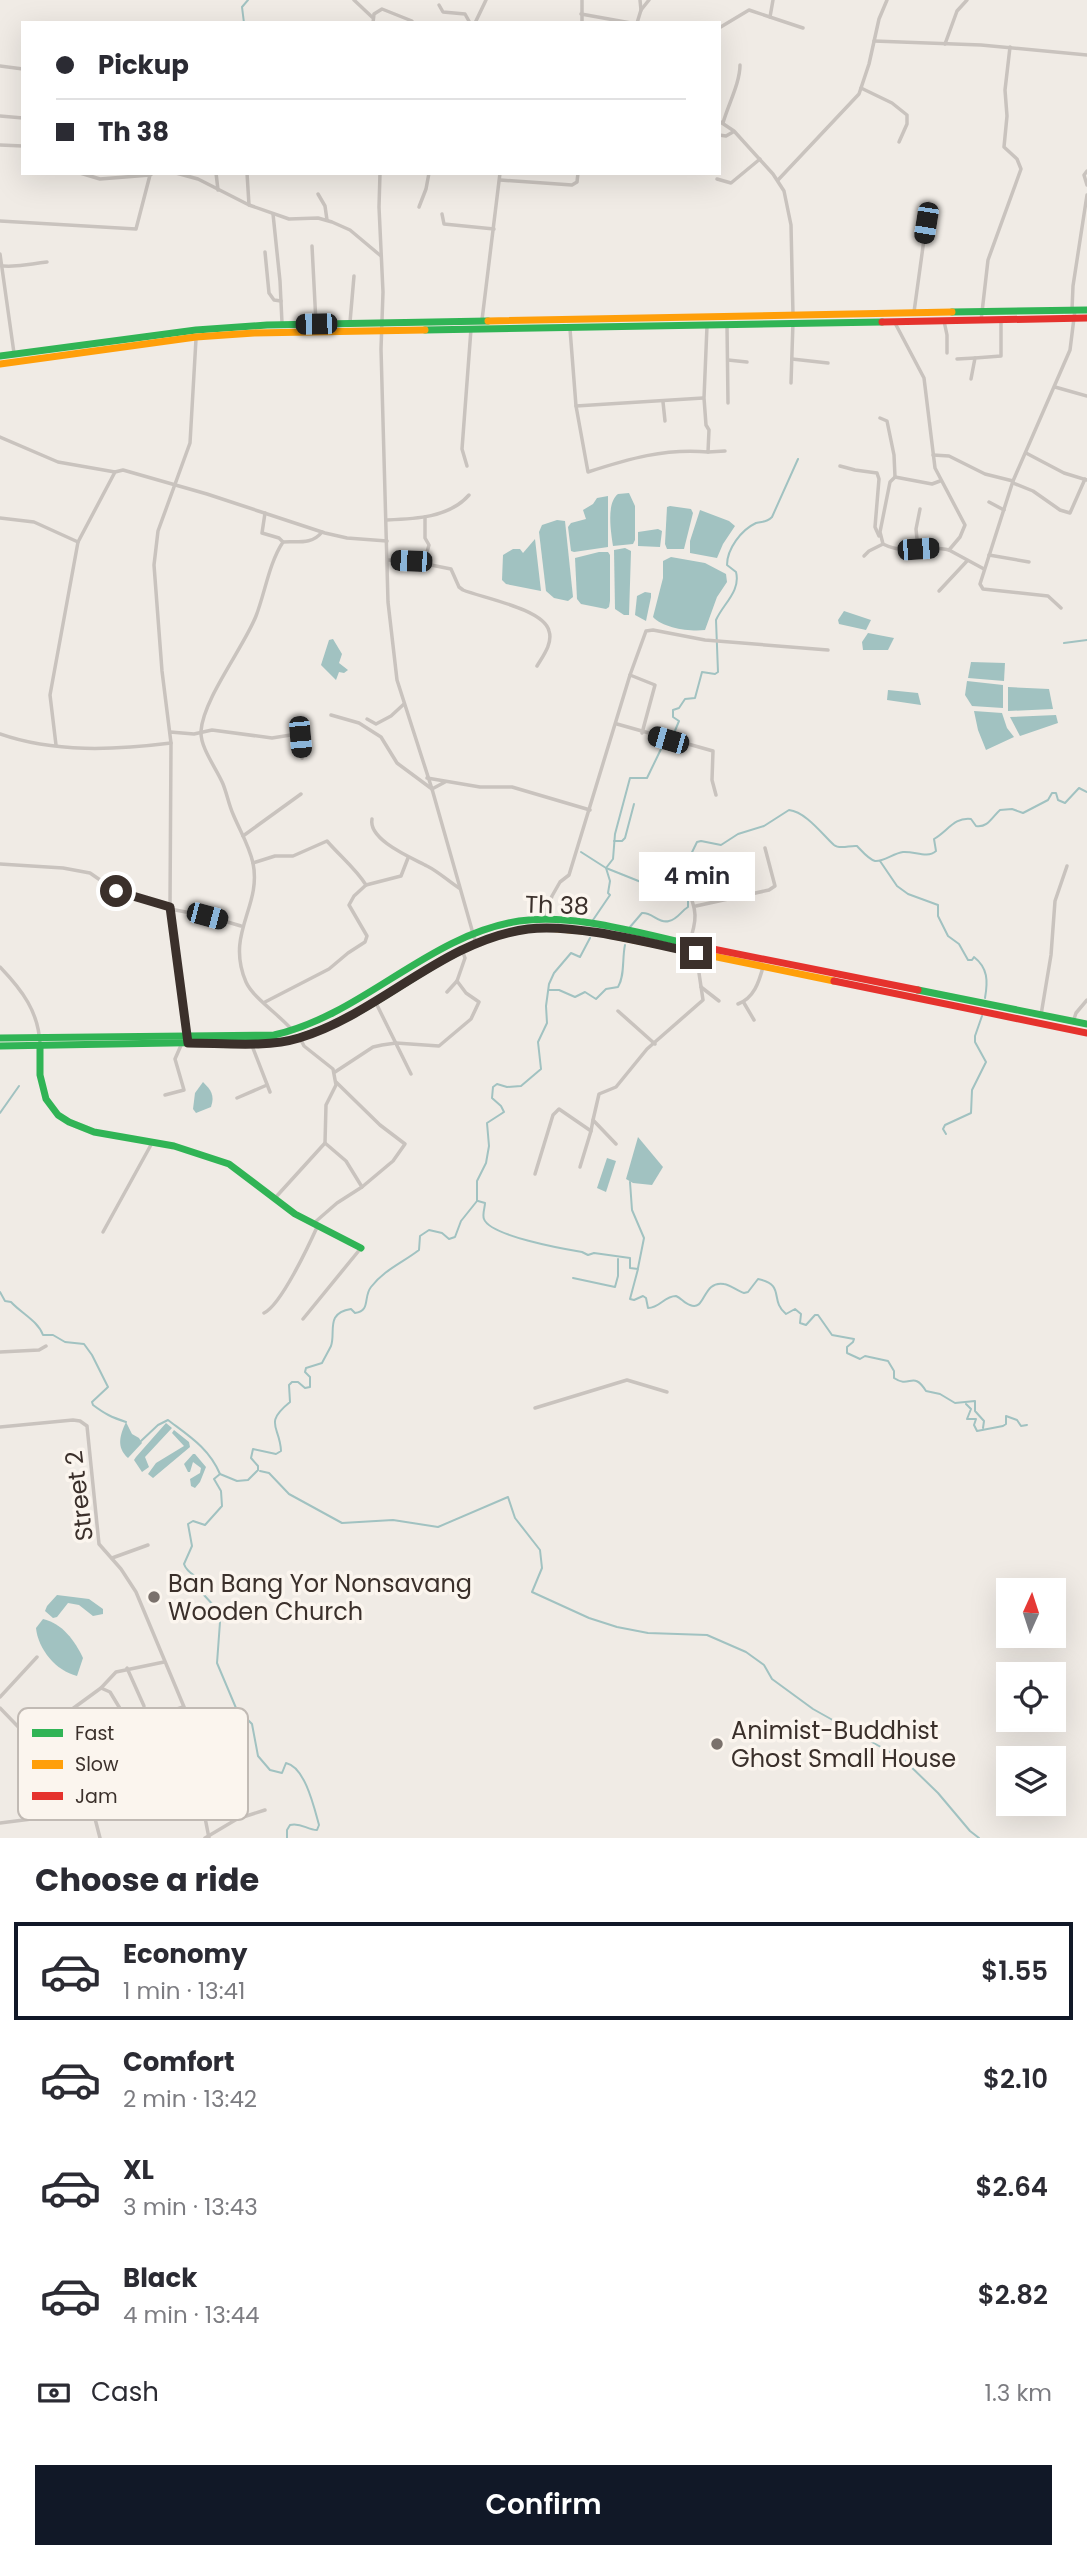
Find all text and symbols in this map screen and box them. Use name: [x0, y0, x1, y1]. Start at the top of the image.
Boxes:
text: Pickup: [98, 47, 189, 83]
text: Th 38: [98, 114, 169, 150]
car: [913, 201, 940, 245]
car: [295, 313, 338, 335]
car: [897, 537, 940, 561]
car: [390, 550, 433, 572]
car: [288, 715, 313, 759]
car: [645, 724, 692, 756]
callout: 4 min: [638, 852, 754, 900]
text: 4 min: [664, 860, 730, 892]
route start: [100, 875, 132, 907]
street label: Th 38: [524, 887, 590, 923]
car: [184, 900, 231, 932]
route end: [680, 937, 712, 969]
street label: Street 2: [57, 1449, 101, 1543]
place label: Ban Bang Yor Nonsavang Wooden Church: [168, 1567, 472, 1628]
north arrow: [996, 1578, 1066, 1648]
map controls: [996, 1578, 1066, 1816]
marker: Ban Bang Yor Nonsavang Wooden Church: [146, 1589, 162, 1605]
button: locate: [996, 1662, 1066, 1732]
legend: [18, 1708, 248, 1820]
place label: Animist-Buddhist Ghost Small House: [731, 1714, 956, 1775]
text: Fast: [75, 1720, 114, 1747]
marker: Animist-Buddhist Ghost Small House: [709, 1736, 725, 1752]
button: layers: [996, 1746, 1066, 1816]
text: Slow: [75, 1751, 119, 1778]
text: Jam: [75, 1783, 117, 1810]
text: Choose a ride: [35, 1857, 259, 1902]
text: Economy: [123, 1936, 247, 1972]
icon: car: [39, 1940, 102, 2003]
text: $1.55: [981, 1953, 1048, 1989]
text: 1 min · 13:41: [123, 1975, 245, 2007]
text: Comfort: [123, 2044, 235, 2080]
icon: car: [39, 2048, 102, 2111]
text: $2.10: [983, 2061, 1048, 2097]
text: 2 min · 13:42: [123, 2083, 257, 2115]
text: XL: [123, 2152, 154, 2188]
icon: car: [39, 2156, 102, 2219]
text: $2.64: [975, 2169, 1048, 2205]
text: 3 min · 13:43: [123, 2191, 258, 2223]
text: Black: [123, 2260, 197, 2296]
icon: car: [39, 2264, 102, 2327]
text: $2.82: [978, 2277, 1048, 2313]
text: 4 min · 13:44: [123, 2299, 260, 2331]
icon: cash: [35, 2374, 73, 2412]
text: Cash: [91, 2374, 159, 2410]
text: 1.3 km: [985, 2377, 1052, 2409]
button: Confirm: [35, 2465, 1052, 2545]

